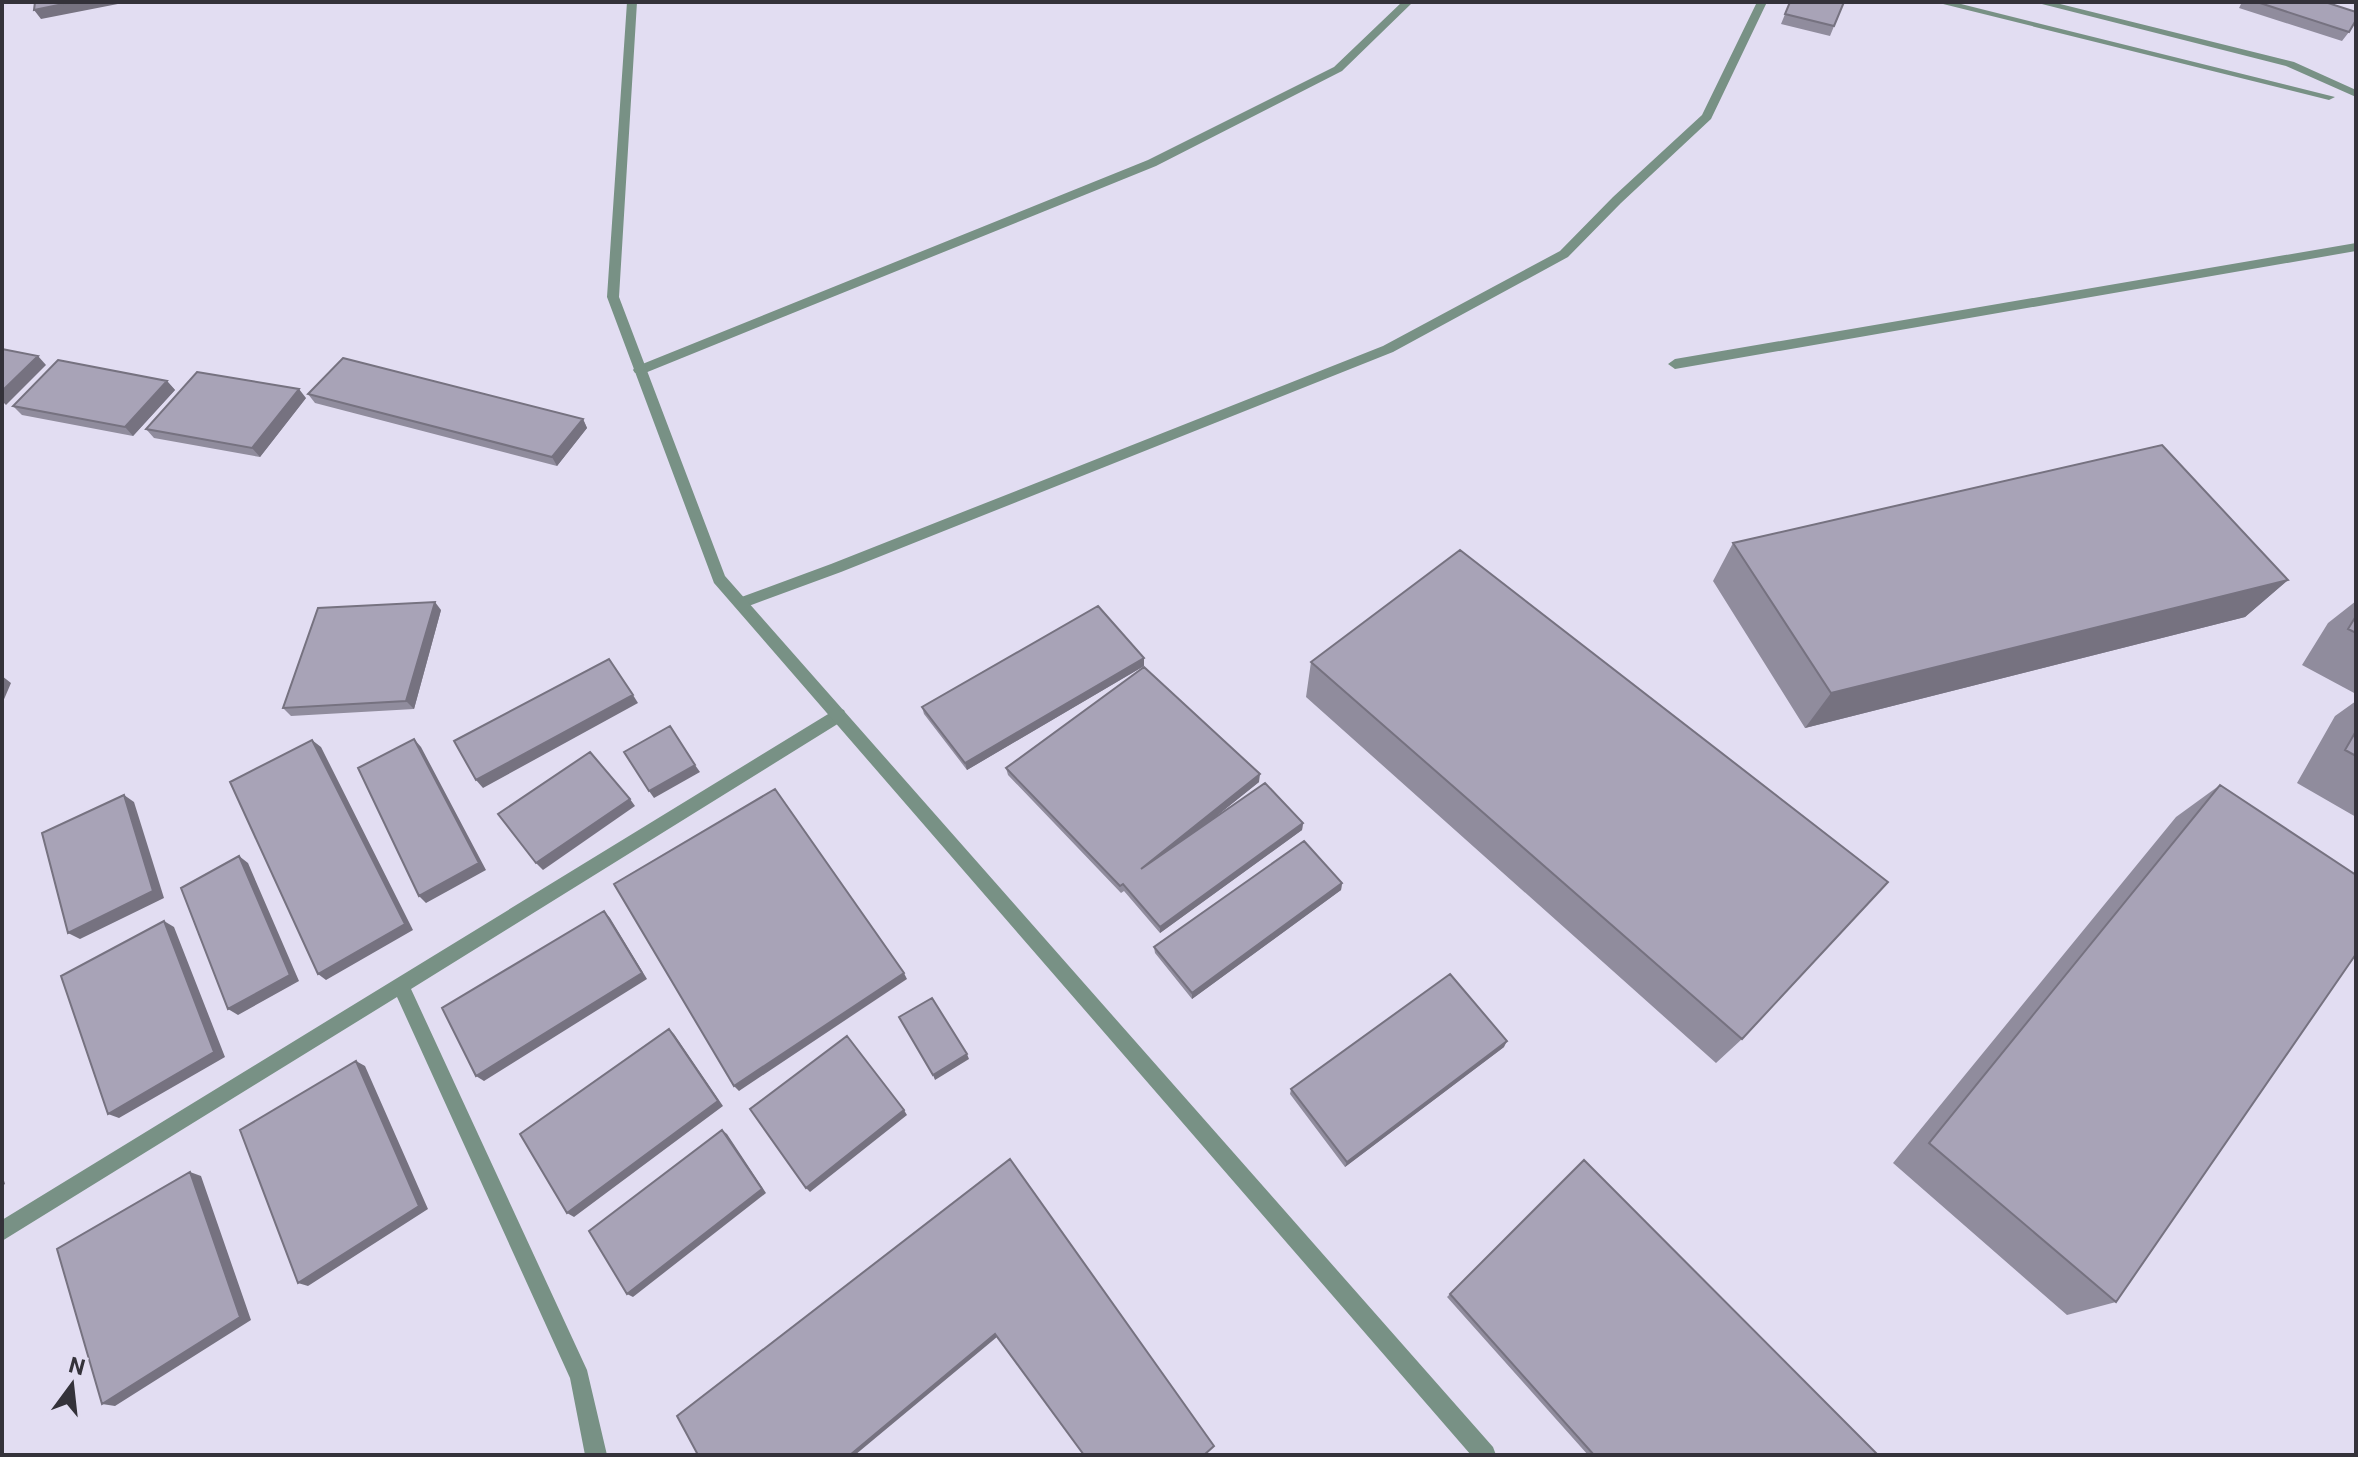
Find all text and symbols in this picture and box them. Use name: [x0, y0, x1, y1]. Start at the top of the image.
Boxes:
north arrow: [32, 1345, 112, 1425]
text: N: [66, 1352, 88, 1380]

